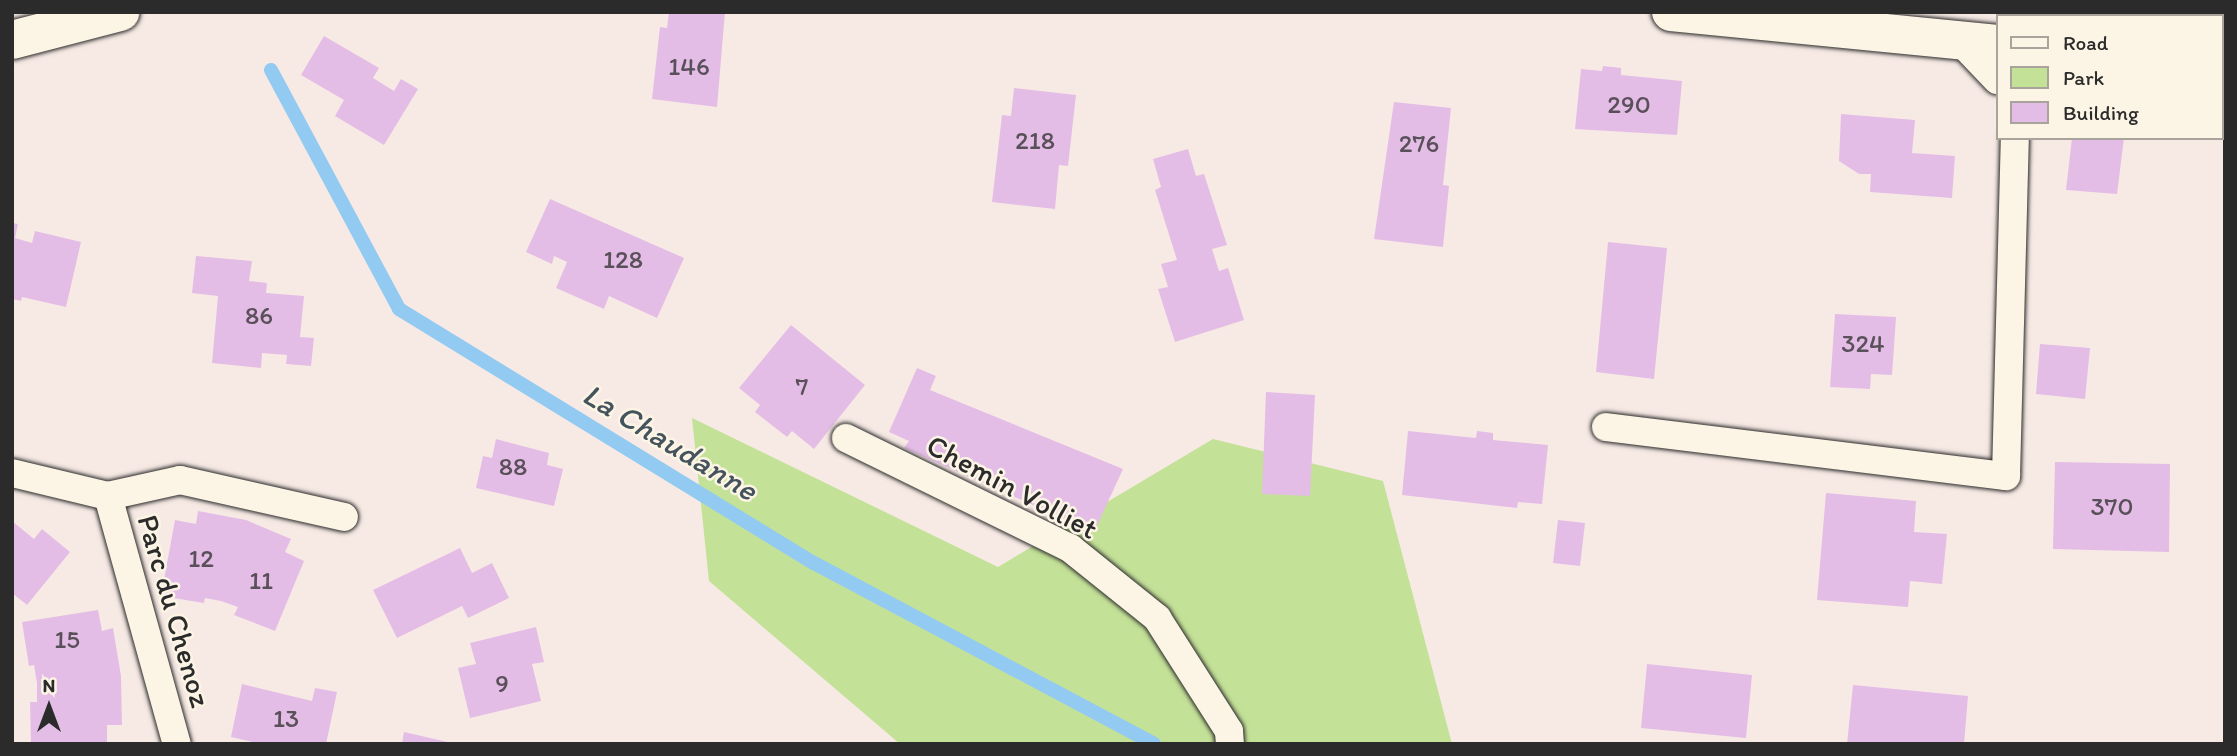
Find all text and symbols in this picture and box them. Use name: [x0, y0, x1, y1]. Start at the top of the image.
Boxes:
legend: [1996, 14, 2223, 140]
text: Road: [2063, 30, 2108, 55]
house number: 146: [668, 51, 710, 83]
text: Park: [2063, 65, 2104, 90]
house number: 290: [1607, 89, 1651, 121]
text: Building: [2063, 100, 2139, 125]
house number: 218: [1015, 125, 1055, 157]
house number: 276: [1399, 128, 1439, 160]
house number: 128: [603, 244, 643, 276]
house number: 86: [245, 300, 273, 332]
house number: 324: [1841, 328, 1885, 360]
house number: 7: [796, 371, 808, 403]
water label: La Chaudanne: [576, 375, 764, 509]
street label: Chemin Volliet: [921, 427, 1103, 547]
house number: 88: [499, 451, 527, 483]
house number: 370: [2090, 491, 2134, 523]
street label: Parc du Chenoz: [129, 510, 219, 712]
house number: 12: [188, 543, 214, 575]
house number: 11: [249, 565, 273, 597]
house number: 15: [54, 624, 80, 656]
house number: 9: [495, 668, 509, 700]
north arrow: [14, 672, 84, 742]
text: N: [43, 674, 55, 697]
house number: 13: [273, 703, 299, 735]

